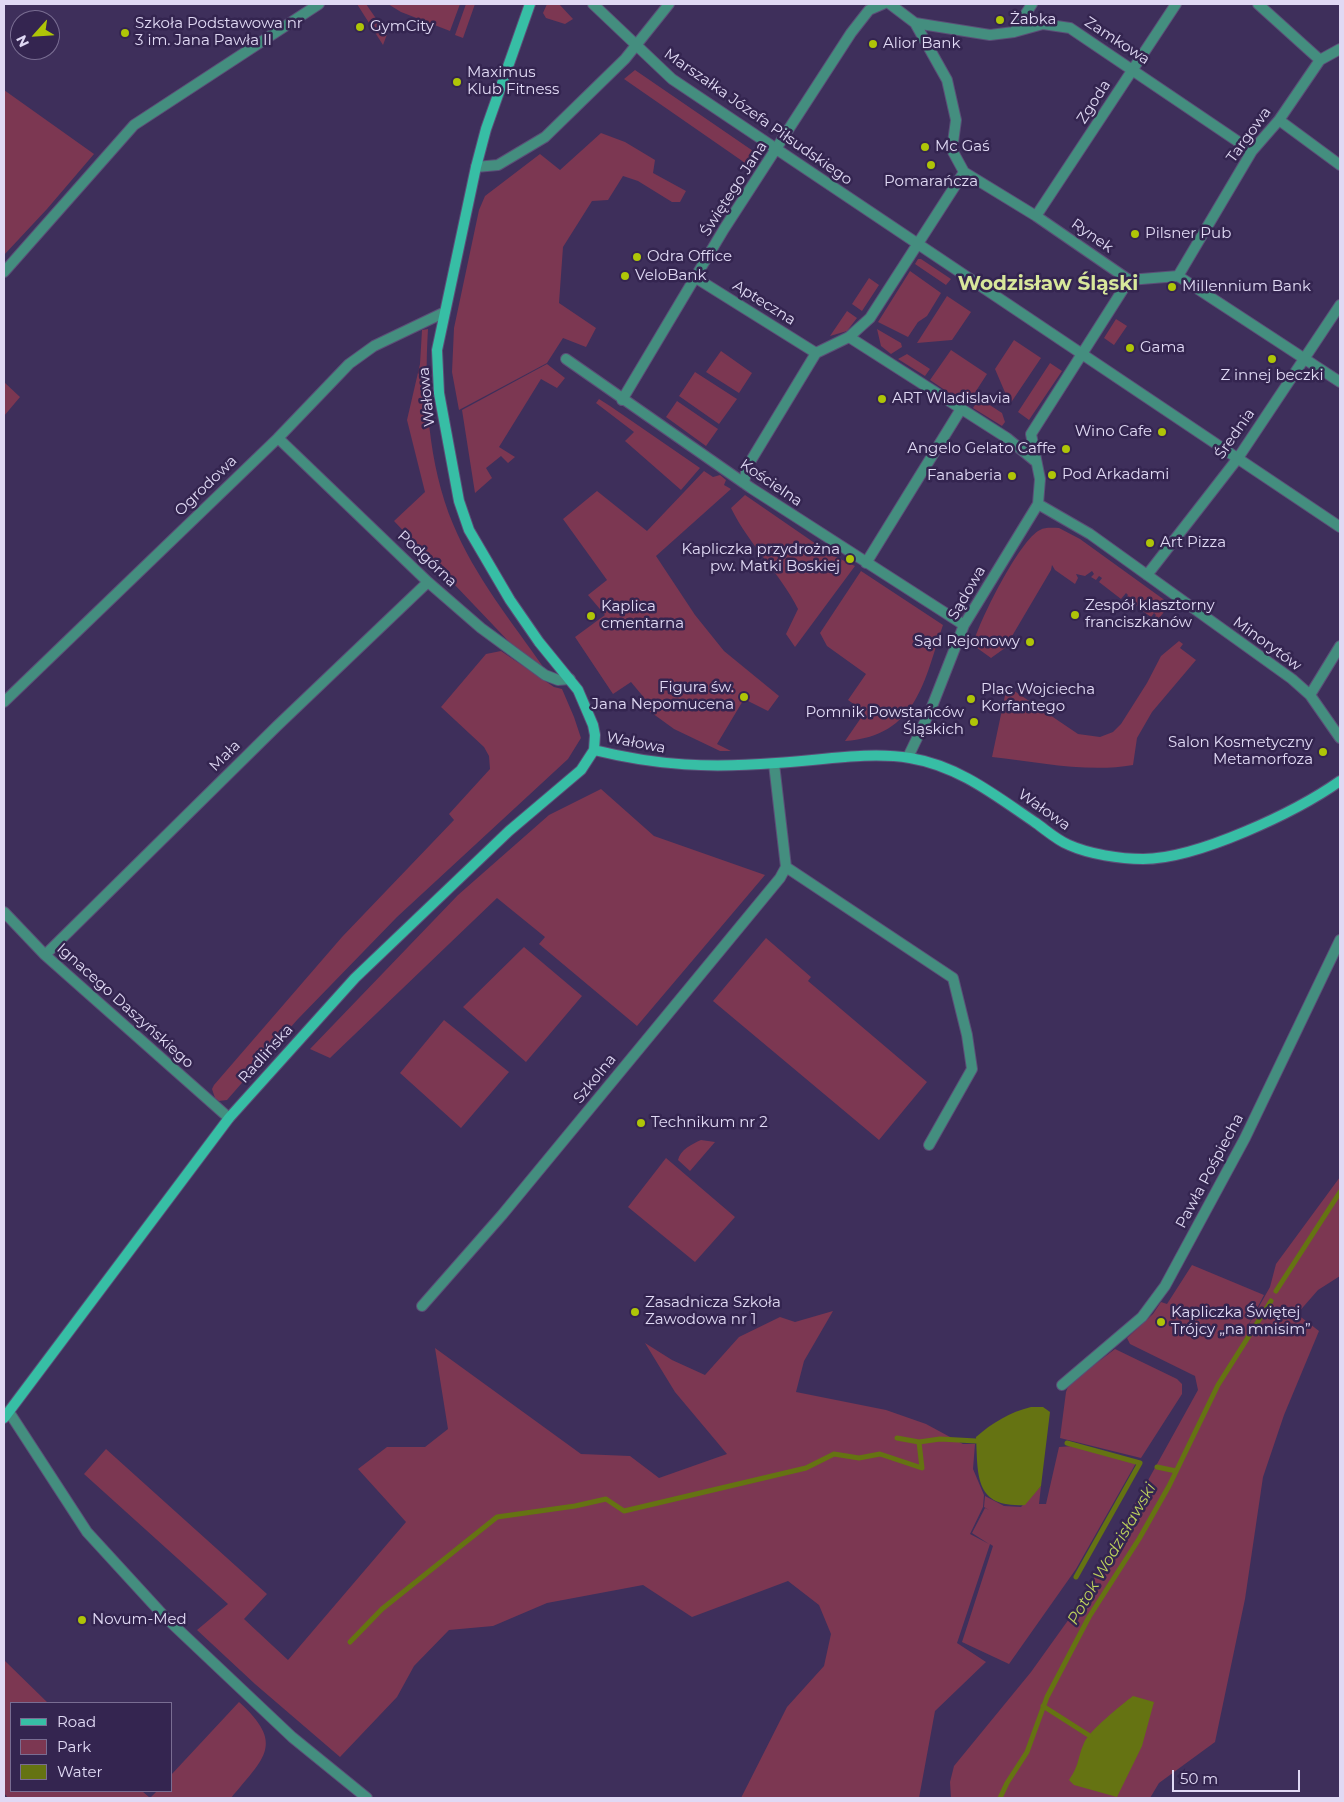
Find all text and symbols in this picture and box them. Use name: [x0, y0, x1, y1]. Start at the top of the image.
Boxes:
north arrow: [10, 10, 60, 60]
place label: Żabka: [1010, 11, 1056, 29]
street label: Zamkowa: [1081, 13, 1153, 69]
marker: Żabka: [994, 14, 1006, 26]
place label: Szkoła Podstawowa nr 3 im. Jana Pawła II: [135, 15, 303, 50]
place label: GymCity: [370, 18, 434, 36]
marker: GymCity: [354, 21, 366, 33]
marker: Szkoła Podstawowa nr 3 im. Jana Pawła II: [119, 27, 131, 39]
text: N: [12, 32, 33, 50]
place label: Alior Bank: [883, 35, 960, 53]
marker: Alior Bank: [867, 38, 879, 50]
street label: Marszałka Józefa Piłsudskiego: [660, 45, 856, 189]
place label: Maximus Klub Fitness: [467, 64, 559, 99]
marker: Maximus Klub Fitness: [451, 76, 463, 88]
street label: Zgoda: [1073, 77, 1115, 127]
street label: Targowa: [1223, 104, 1275, 166]
street label: Świętego Jana: [697, 138, 771, 240]
place label: Mc Gaś: [935, 138, 989, 156]
marker: Mc Gaś: [919, 141, 931, 153]
marker: Pomarańcza: [925, 159, 937, 171]
place label: Pomarańcza: [884, 173, 978, 191]
street label: Rynek: [1068, 215, 1116, 257]
place label: Pilsner Pub: [1145, 225, 1231, 243]
marker: Pilsner Pub: [1129, 228, 1141, 240]
place label: Odra Office: [647, 248, 732, 266]
marker: Odra Office: [631, 251, 643, 263]
place label: VeloBank: [635, 267, 706, 285]
marker: VeloBank: [619, 270, 631, 282]
district label: Wodzisław Śląski: [958, 272, 1138, 296]
street label: Apteczna: [729, 277, 799, 329]
place label: Millennium Bank: [1182, 278, 1311, 296]
marker: Millennium Bank: [1166, 281, 1178, 293]
place label: Gama: [1140, 339, 1185, 357]
marker: Gama: [1124, 342, 1136, 354]
marker: Z innej beczki: [1266, 353, 1278, 365]
street label: Wałowa: [415, 366, 439, 428]
place label: Z innej beczki: [1220, 367, 1324, 385]
place label: ART Wladislavia: [892, 390, 1011, 408]
marker: ART Wladislavia: [876, 393, 888, 405]
street label: Średnia: [1211, 405, 1259, 463]
place label: Wino Cafe: [1075, 423, 1152, 441]
marker: Wino Cafe: [1156, 426, 1168, 438]
place label: Angelo Gelato Caffe: [907, 440, 1056, 458]
marker: Angelo Gelato Caffe: [1060, 443, 1072, 455]
street label: Ogrodowa: [171, 452, 241, 520]
street label: Kościelna: [736, 456, 806, 510]
place label: Pod Arkadami: [1062, 466, 1169, 484]
place label: Fanaberia: [927, 467, 1002, 485]
marker: Pod Arkadami: [1046, 469, 1058, 481]
marker: Fanaberia: [1006, 470, 1018, 482]
street label: Podgórna: [394, 527, 460, 591]
place label: Art Pizza: [1160, 534, 1226, 552]
marker: Art Pizza: [1144, 537, 1156, 549]
place label: Kapliczka przydrożna pw. Matki Boskiej: [681, 541, 840, 576]
marker: Kapliczka przydrożna pw. Matki Boskiej: [844, 553, 856, 565]
street label: Sądowa: [944, 563, 990, 623]
place label: Zespół klasztorny franciszkanów: [1085, 597, 1215, 632]
place label: Kaplica cmentarna: [601, 598, 684, 633]
marker: Zespół klasztorny franciszkanów: [1069, 609, 1081, 621]
marker: Kaplica cmentarna: [585, 610, 597, 622]
street label: Minorytów: [1229, 613, 1305, 675]
place label: Sąd Rejonowy: [914, 633, 1020, 651]
marker: Sąd Rejonowy: [1024, 636, 1036, 648]
place label: Figura św. Jana Nepomucena: [592, 679, 734, 714]
place label: Plac Wojciecha Korfantego: [981, 681, 1095, 716]
marker: Figura św. Jana Nepomucena: [738, 691, 750, 703]
marker: Plac Wojciecha Korfantego: [965, 693, 977, 705]
place label: Pomnik Powstańców Śląskich: [805, 704, 964, 739]
marker: Pomnik Powstańców Śląskich: [968, 716, 980, 728]
street label: Wałowa: [605, 728, 667, 758]
place label: Salon Kosmetyczny Metamorfoza: [1168, 734, 1313, 769]
street label: Mała: [206, 737, 244, 775]
marker: Salon Kosmetyczny Metamorfoza: [1317, 746, 1329, 758]
street label: Wałowa: [1014, 785, 1074, 835]
street label: Ignacego Daszyńskiego: [53, 940, 197, 1072]
street label: Radlińska: [235, 1021, 297, 1087]
street label: Szkolna: [570, 1051, 620, 1107]
street label: Pawła Pośpiecha: [1172, 1111, 1248, 1231]
place label: Technikum nr 2: [651, 1114, 768, 1132]
marker: Technikum nr 2: [635, 1117, 647, 1129]
place label: Zasadnicza Szkoła Zawodowa nr 1: [645, 1294, 781, 1329]
place label: Kapliczka Świętej Trójcy „na mnisim”: [1171, 1304, 1311, 1339]
marker: Zasadnicza Szkoła Zawodowa nr 1: [629, 1306, 641, 1318]
marker: Kapliczka Świętej Trójcy „na mnisim”: [1155, 1316, 1167, 1328]
water label: Potok Wodzisławski: [1064, 1480, 1160, 1628]
place label: Novum-Med: [92, 1611, 187, 1629]
marker: Novum-Med: [76, 1614, 88, 1626]
legend: [10, 1702, 172, 1792]
text: Road: [57, 1712, 96, 1731]
text: Park: [57, 1737, 91, 1756]
scale bar: [1174, 1760, 1302, 1792]
text: Water: [57, 1762, 103, 1781]
text: 50 m: [1180, 1769, 1218, 1788]

